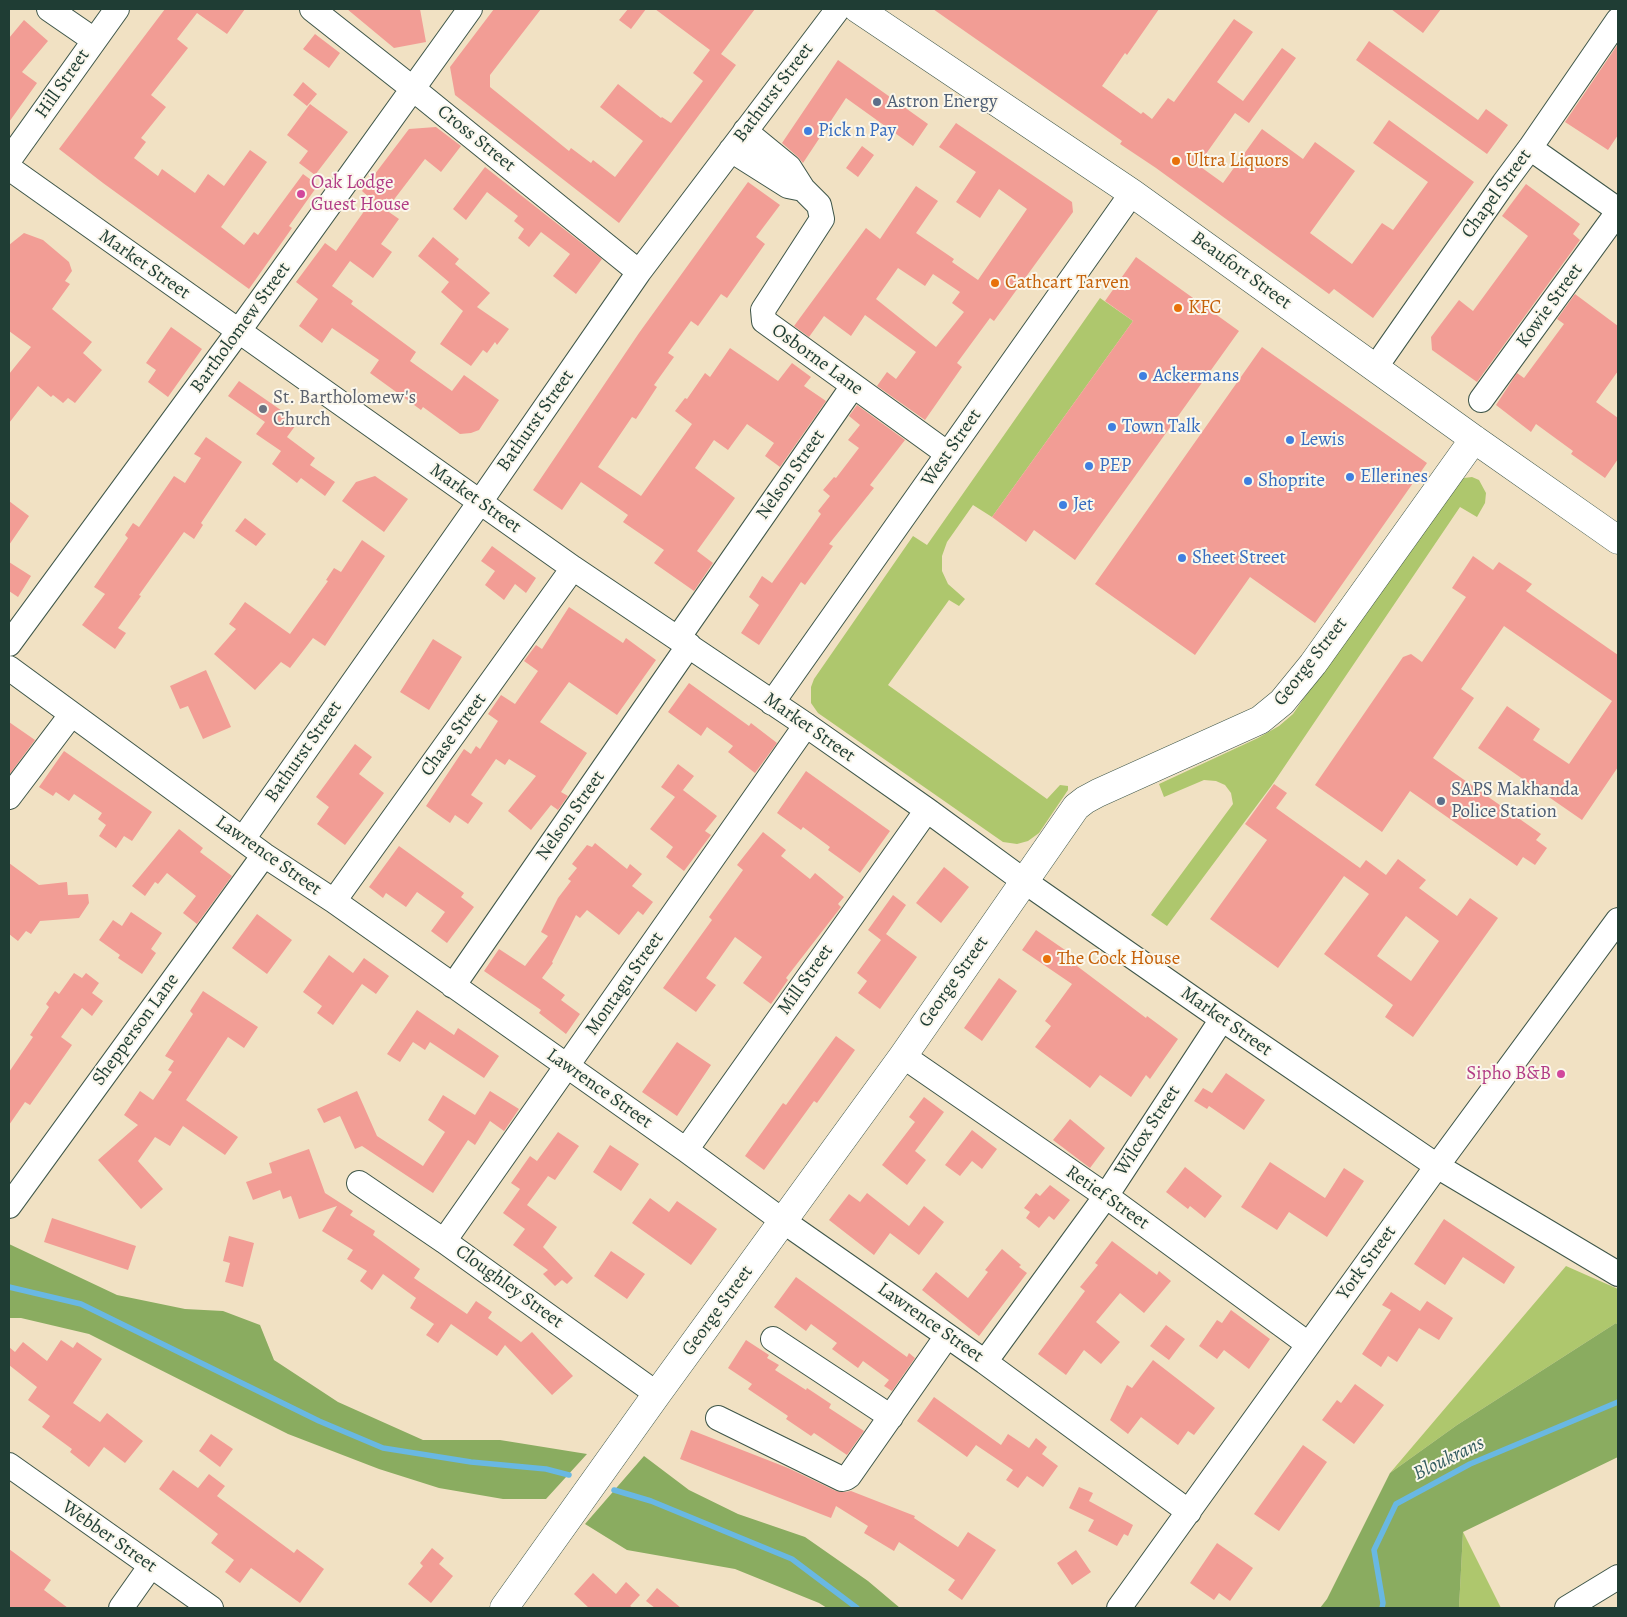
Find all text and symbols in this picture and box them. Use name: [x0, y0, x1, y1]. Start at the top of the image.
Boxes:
street label: Bathurst Street: [729, 39, 819, 147]
street label: Hill Street: [31, 45, 95, 123]
place label: Astron Energy: [887, 91, 998, 113]
marker: Astron Energy: [871, 96, 883, 108]
street label: Cross Street: [432, 101, 520, 177]
place label: Pick n Pay: [818, 120, 896, 142]
marker: Pick n Pay: [802, 125, 814, 137]
street label: Chapel Street: [1457, 145, 1537, 243]
place label: Ultra Liquors: [1186, 150, 1289, 172]
marker: Ultra Liquors: [1170, 155, 1182, 167]
place label: Oak Lodge Guest House: [311, 172, 410, 216]
marker: Oak Lodge Guest House: [295, 188, 307, 200]
street label: Market Street: [94, 225, 194, 305]
street label: Beaufort Street: [1186, 227, 1296, 315]
street label: Bartholomew Street: [186, 258, 296, 398]
street label: Kowie Street: [1512, 260, 1588, 352]
place label: Cathcart Tarven: [1005, 272, 1129, 294]
marker: Cathcart Tarven: [989, 277, 1001, 289]
place label: KFC: [1188, 297, 1221, 319]
marker: KFC: [1172, 302, 1184, 314]
street label: Osborne Lane: [767, 319, 867, 401]
place label: Ackermans: [1153, 365, 1239, 387]
street label: Bathurst Street: [493, 366, 579, 476]
marker: Ackermans: [1137, 370, 1149, 382]
place label: St. Bartholomew's Church: [273, 387, 416, 431]
marker: St. Bartholomew's Church: [257, 403, 269, 415]
street label: West Street: [917, 405, 987, 491]
place label: Town Talk: [1122, 416, 1200, 438]
marker: Town Talk: [1106, 421, 1118, 433]
street label: Nelson Street: [752, 426, 830, 524]
place label: Lewis: [1300, 429, 1345, 451]
marker: Lewis: [1284, 434, 1296, 446]
place label: PEP: [1099, 455, 1131, 477]
street label: Market Street: [425, 459, 525, 539]
marker: PEP: [1083, 460, 1095, 472]
place label: Ellerines: [1360, 466, 1428, 488]
place label: Shoprite: [1258, 470, 1325, 492]
marker: Ellerines: [1344, 471, 1356, 483]
marker: Shoprite: [1242, 475, 1254, 487]
place label: Jet: [1073, 494, 1093, 516]
marker: Jet: [1057, 499, 1069, 511]
place label: Sheet Street: [1192, 547, 1286, 569]
marker: Sheet Street: [1176, 552, 1188, 564]
street label: George Street: [1269, 613, 1353, 711]
street label: Market Street: [759, 688, 859, 768]
street label: Chase Street: [416, 689, 492, 781]
street label: Bathurst Street: [261, 697, 347, 807]
street label: Nelson Street: [532, 767, 610, 865]
place label: SAPS Makhanda Police Station: [1451, 779, 1579, 823]
marker: SAPS Makhanda Police Station: [1435, 795, 1447, 807]
street label: Lawrence Street: [211, 811, 325, 901]
street label: Montagu Street: [581, 928, 669, 1040]
street label: George Street: [914, 932, 994, 1032]
street label: Mill Street: [773, 940, 839, 1020]
place label: The Cock House: [1057, 948, 1180, 970]
marker: The Cock House: [1041, 953, 1053, 965]
street label: Shepperson Lane: [88, 969, 184, 1091]
street label: Market Street: [1176, 982, 1276, 1062]
street label: Lawrence Street: [542, 1044, 656, 1134]
place label: Sipho B&B: [1466, 1063, 1551, 1085]
marker: Sipho B&B: [1555, 1068, 1567, 1080]
street label: Wilcox Street: [1110, 1081, 1186, 1181]
street label: Retief Street: [1061, 1161, 1153, 1235]
street label: York Street: [1332, 1221, 1402, 1305]
street label: Cloughley Street: [451, 1240, 567, 1334]
street label: George Street: [678, 1261, 758, 1361]
street label: Lawrence Street: [873, 1278, 987, 1368]
water label: Bloukrans: [1410, 1432, 1488, 1486]
street label: Webber Street: [57, 1496, 161, 1578]

